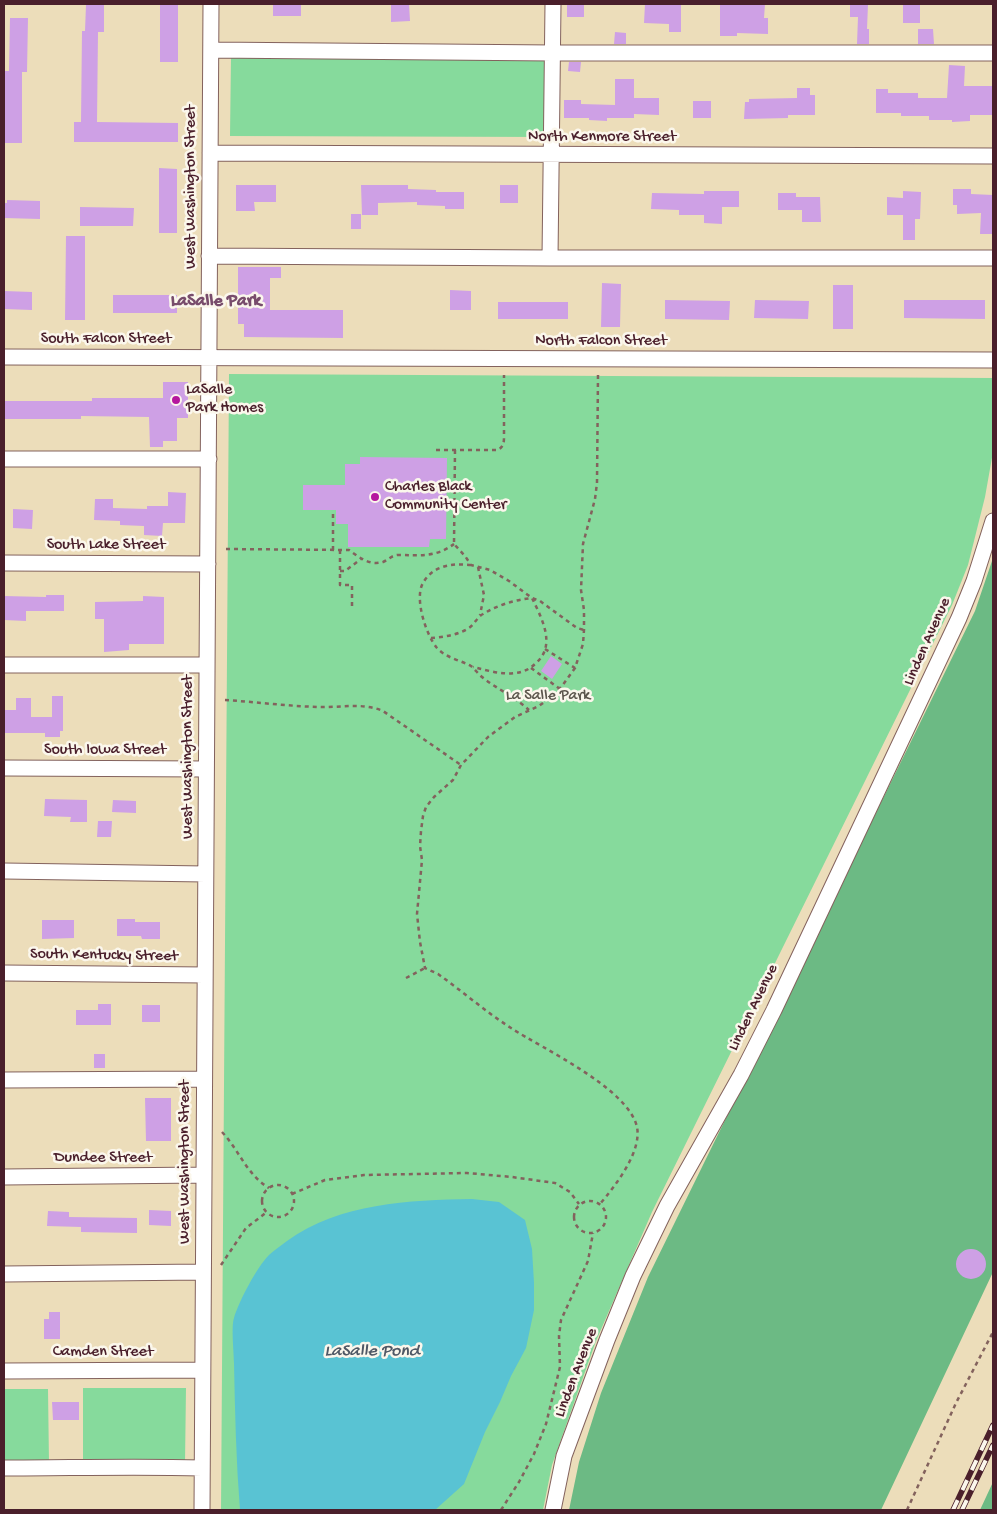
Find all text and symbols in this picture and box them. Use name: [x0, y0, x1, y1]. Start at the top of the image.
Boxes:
street label: West Washington Street: [182, 105, 202, 269]
street label: North Kenmore Street: [528, 128, 676, 148]
district label: LaSalle Park: [171, 291, 261, 313]
street label: South Falcon Street: [41, 330, 171, 350]
street label: North Falcon Street: [535, 332, 667, 352]
place label: LaSalle Park Homes: [186, 381, 263, 419]
marker: LaSalle Park Homes: [170, 394, 182, 406]
place label: Charles Black Community Center: [385, 478, 506, 516]
marker: Charles Black Community Center: [369, 491, 381, 503]
street label: South Lake Street: [47, 536, 165, 556]
street label: Linden Avenue: [900, 595, 956, 689]
street label: West Washington Street: [179, 675, 199, 839]
park label: La Salle Park: [506, 687, 590, 707]
street label: South Iowa Street: [44, 741, 166, 761]
street label: South Kentucky Street: [30, 945, 178, 967]
street label: Linden Avenue: [725, 962, 783, 1054]
street label: West Washington Street: [176, 1080, 196, 1244]
street label: Dundee Street: [54, 1149, 152, 1169]
street label: Linden Avenue: [551, 1326, 603, 1420]
water label: LaSalle Pond: [325, 1341, 419, 1363]
street label: Camden Street: [53, 1343, 153, 1363]

